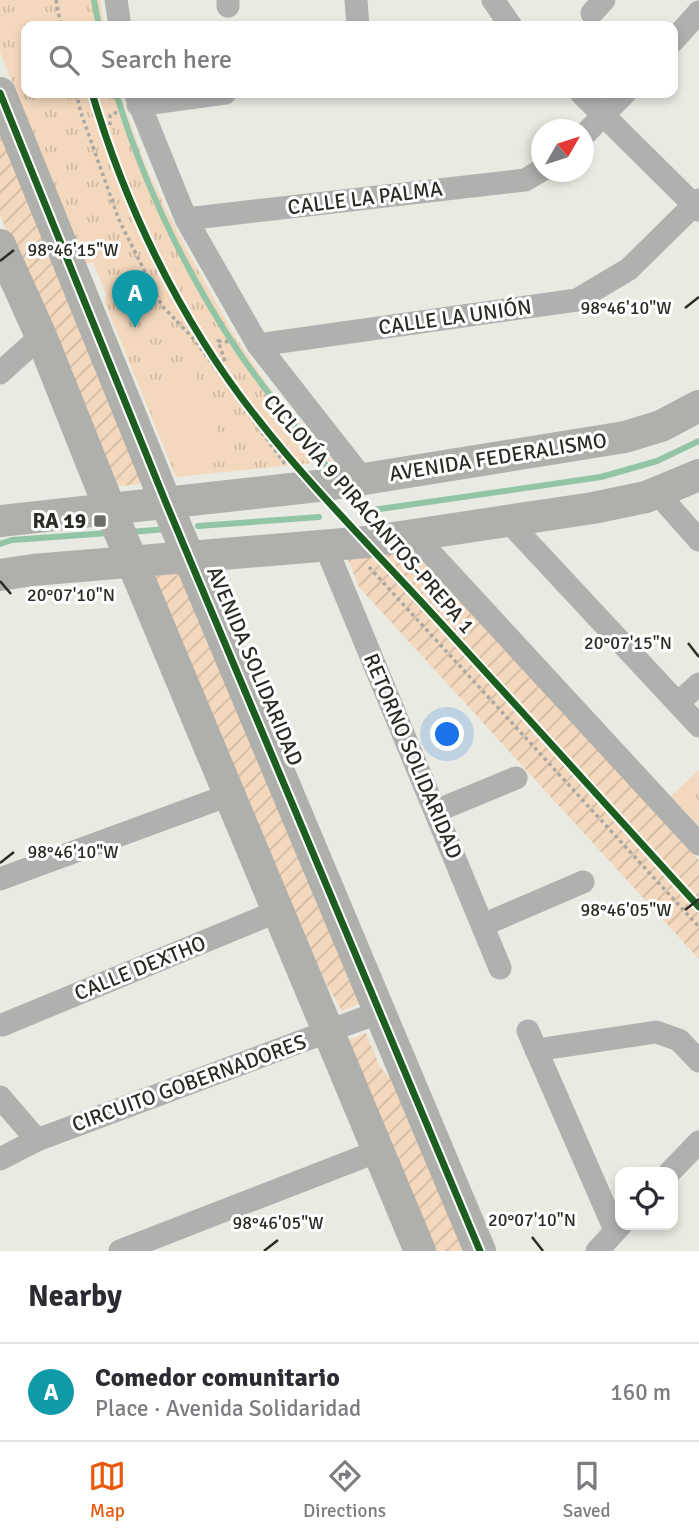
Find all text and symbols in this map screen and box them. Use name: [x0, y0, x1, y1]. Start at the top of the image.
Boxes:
search box: [21, 21, 678, 98]
icon: search: [45, 41, 83, 79]
text: Search here: [101, 44, 232, 76]
north arrow: [531, 119, 594, 182]
street label: CALLE LA PALMA: [286, 176, 444, 220]
text: 98°46'15"W: [28, 239, 118, 261]
pin: A: [112, 270, 158, 328]
street label: CALLE LA UNIÓN: [377, 293, 533, 341]
text: 98°46'10"W: [581, 297, 671, 319]
street label: CICLOVÍA 9 PIRACANTOS-PREPA 1: [258, 389, 480, 639]
street label: AVENIDA FEDERALISMO: [387, 427, 609, 487]
place label: RA 19: [32, 508, 86, 534]
marker: RA 19: [92, 513, 108, 529]
street label: AVENIDA SOLIDARIDAD: [201, 562, 309, 770]
text: 20°07'10"N: [27, 584, 115, 606]
text: 20°07'15"N: [584, 632, 672, 654]
street label: RETORNO SOLIDARIDAD: [358, 649, 468, 863]
your location: [430, 717, 464, 751]
text: 98°46'10"W: [28, 841, 118, 863]
text: 98°46'05"W: [581, 899, 671, 921]
street label: CALLE DEXTHO: [70, 930, 210, 1006]
street label: CIRCUITO GOBERNADORES: [68, 1028, 310, 1138]
map controls: [615, 1167, 678, 1230]
button: locate: [615, 1167, 678, 1230]
text: 20°07'10"N: [488, 1209, 576, 1231]
text: 98°46'05"W: [233, 1212, 323, 1234]
text: Nearby: [28, 1278, 122, 1315]
text: Comedor comunitario: [95, 1362, 340, 1394]
text: A: [44, 1378, 58, 1407]
text: 160 m: [610, 1378, 671, 1407]
text: Place · Avenida Solidaridad: [95, 1394, 361, 1423]
tab: Map: [88, 1457, 126, 1523]
tab: Directions: [303, 1457, 386, 1523]
tab: Saved: [563, 1457, 611, 1523]

